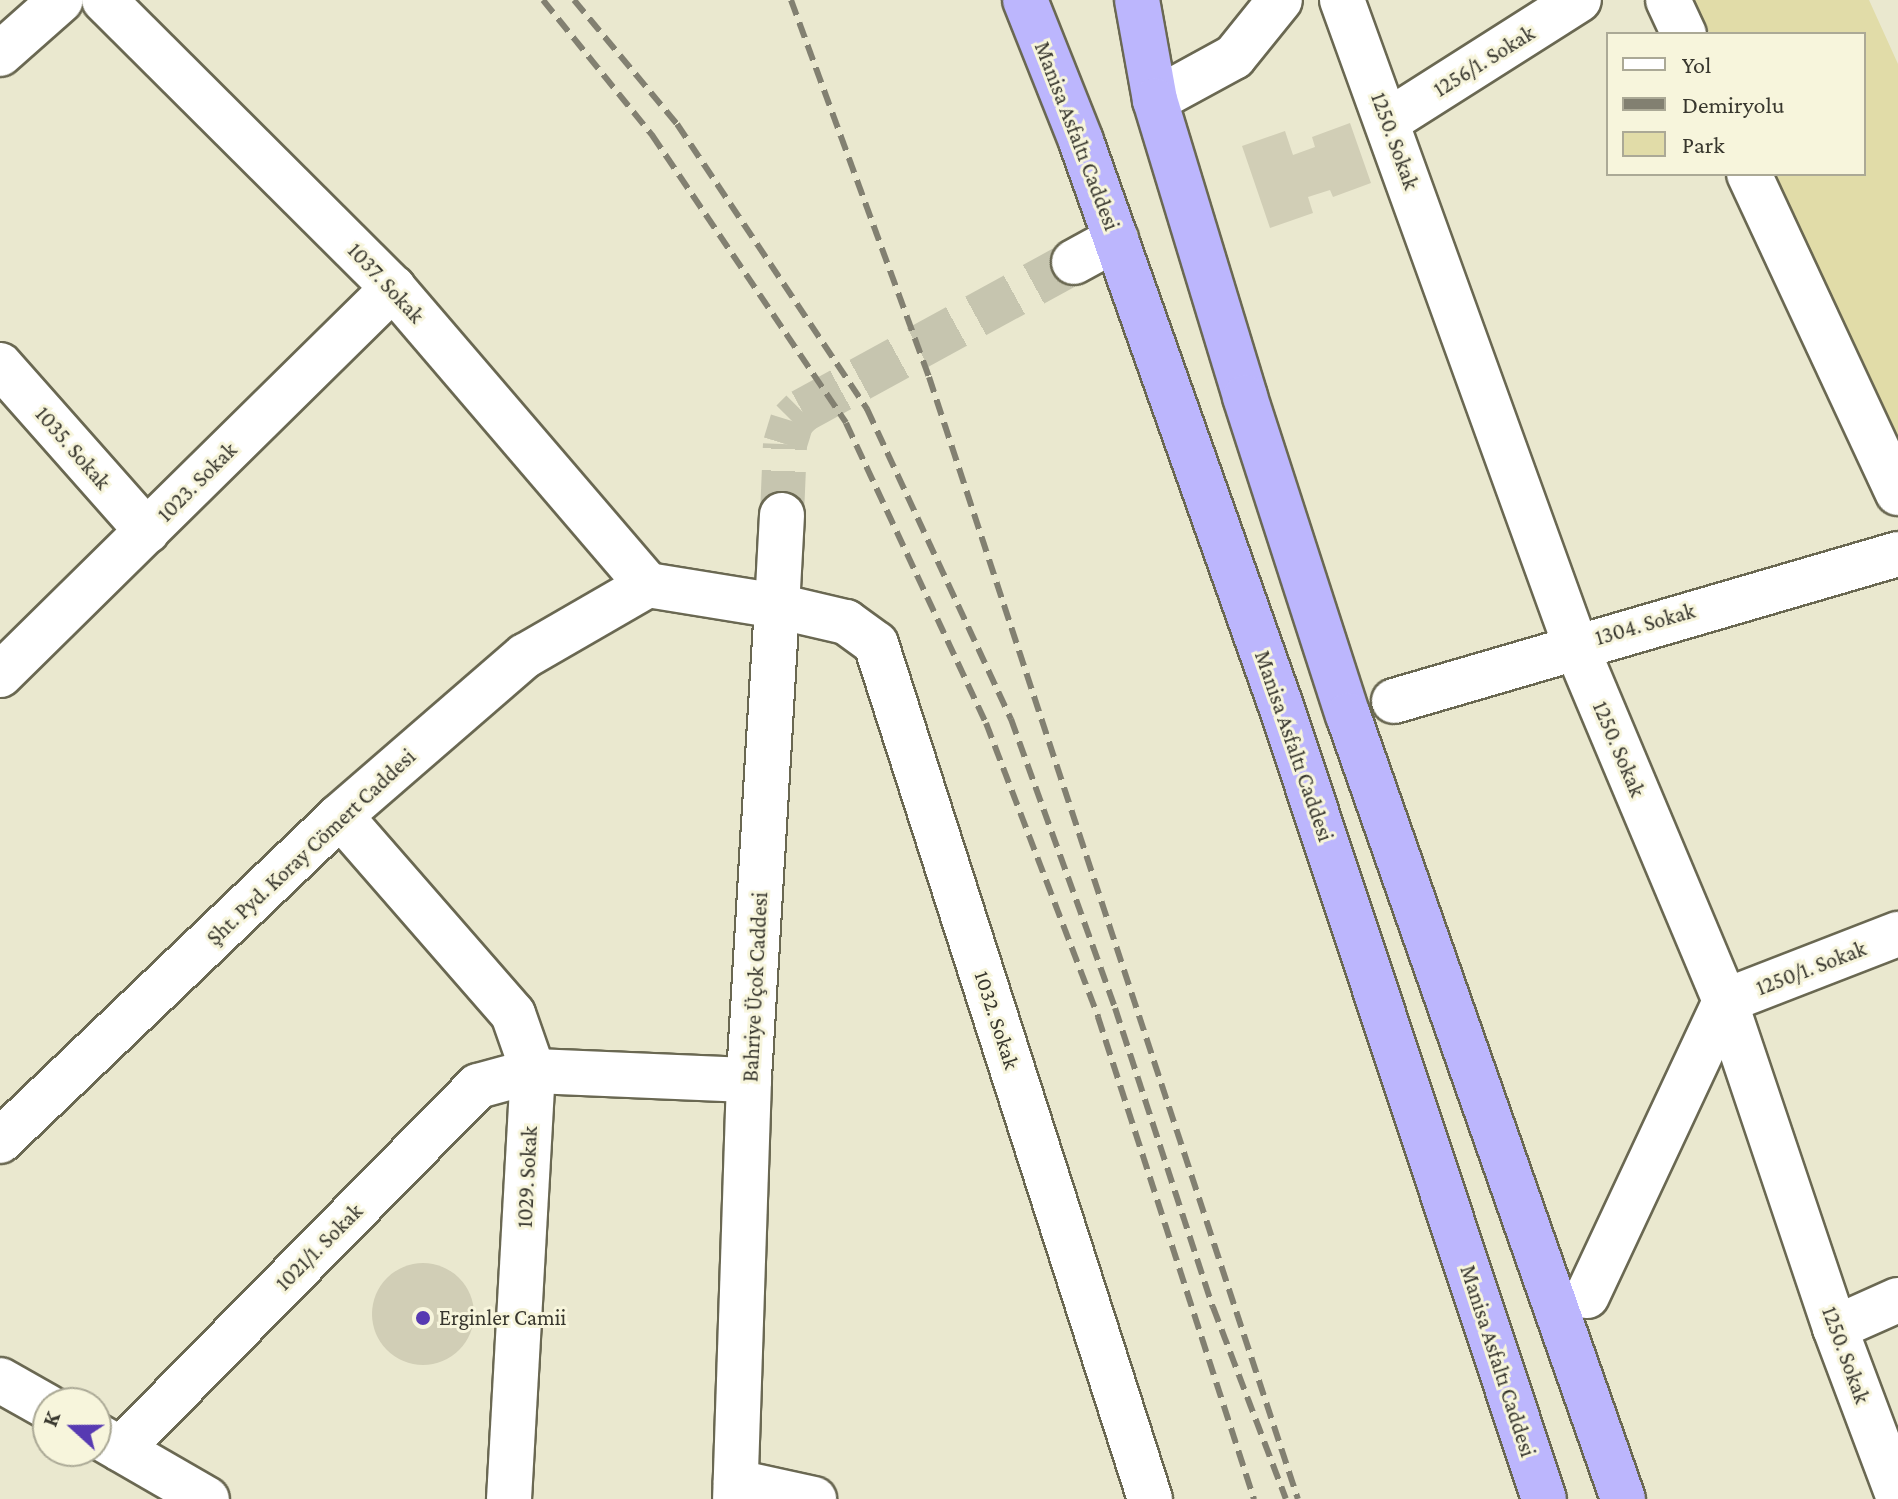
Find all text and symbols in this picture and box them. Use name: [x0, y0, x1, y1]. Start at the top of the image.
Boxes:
street label: 1256/1. Sokak: [1428, 19, 1540, 103]
legend: [1606, 32, 1866, 176]
street label: Manisa Asfaltı Caddesi: [1029, 38, 1125, 234]
text: Yol: [1682, 51, 1711, 78]
street label: 1250. Sokak: [1365, 89, 1425, 193]
text: Demiryolu: [1682, 91, 1784, 118]
text: Park: [1682, 131, 1725, 158]
street label: 1037. Sokak: [342, 237, 430, 329]
street label: 1035. Sokak: [30, 401, 116, 495]
street label: 1023. Sokak: [152, 437, 242, 527]
street label: 1304. Sokak: [1592, 597, 1698, 651]
street label: Manisa Asfaltı Caddesi: [1249, 647, 1339, 845]
street label: 1250. Sokak: [1587, 697, 1651, 801]
street label: Şht. Pyd. Koray Cömert Caddesi: [201, 743, 421, 951]
street label: Bahriye Üçok Caddesi: [737, 891, 773, 1083]
street label: 1250/1. Sokak: [1752, 935, 1870, 1001]
street label: 1032. Sokak: [969, 968, 1025, 1072]
street label: 1029. Sokak: [511, 1125, 543, 1229]
street label: 1021/1. Sokak: [270, 1198, 368, 1296]
street label: Manisa Asfaltı Caddesi: [1455, 1262, 1541, 1460]
street label: 1250. Sokak: [1816, 1303, 1876, 1407]
place label: Erginler Camii: [439, 1305, 566, 1331]
marker: Erginler Camii: [414, 1309, 432, 1327]
north arrow: [32, 1387, 112, 1467]
text: K: [37, 1408, 65, 1430]

